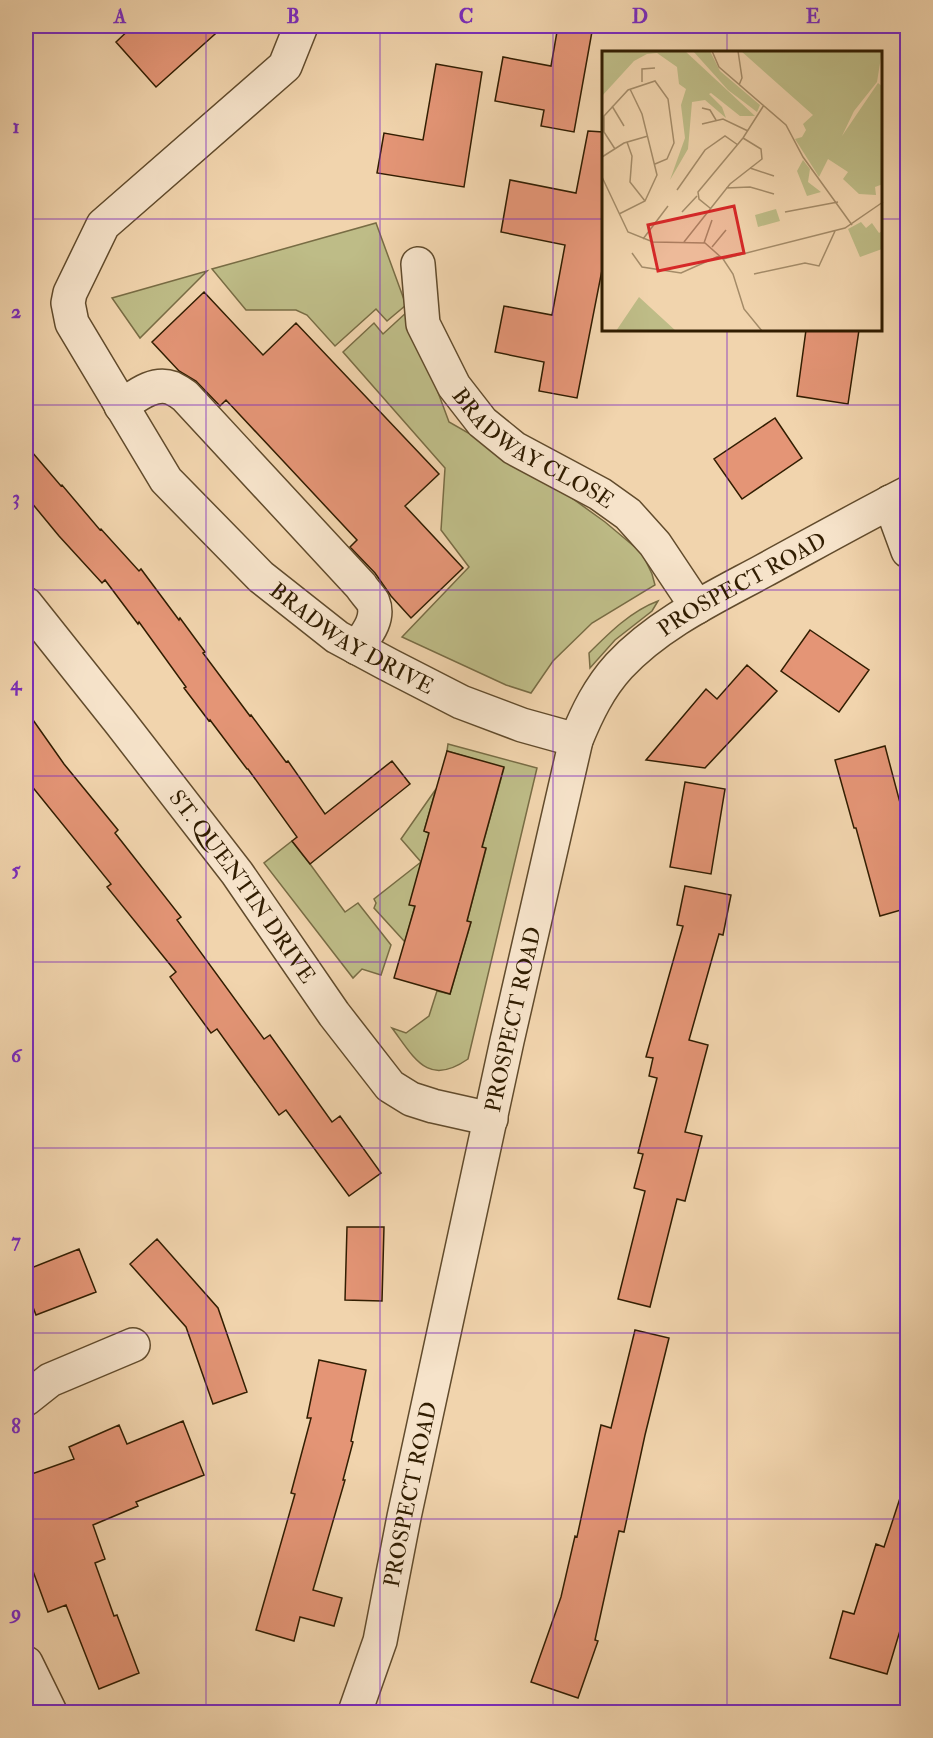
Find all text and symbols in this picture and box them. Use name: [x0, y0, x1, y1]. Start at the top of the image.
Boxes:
text: A: [113, 4, 127, 29]
text: B: [286, 4, 300, 29]
text: C: [459, 4, 473, 29]
text: D: [632, 4, 648, 29]
text: E: [806, 4, 821, 29]
inset map: [602, 51, 882, 332]
text: 1: [12, 114, 20, 139]
text: 2: [11, 299, 21, 324]
street label: BRADWAY CLOSE: [446, 382, 620, 515]
text: 3: [12, 485, 20, 510]
street label: PROSPECT ROAD: [652, 526, 831, 643]
street label: BRADWAY DRIVE: [264, 576, 439, 701]
text: 4: [10, 671, 23, 696]
street label: ST. QUENTIN DRIVE: [163, 784, 322, 989]
text: 5: [12, 857, 22, 882]
street label: PROSPECT ROAD: [479, 924, 548, 1115]
text: 6: [11, 1043, 23, 1068]
text: 7: [11, 1228, 21, 1253]
street label: PROSPECT ROAD: [378, 1399, 444, 1590]
text: 8: [11, 1414, 21, 1439]
text: 9: [9, 1600, 21, 1625]

